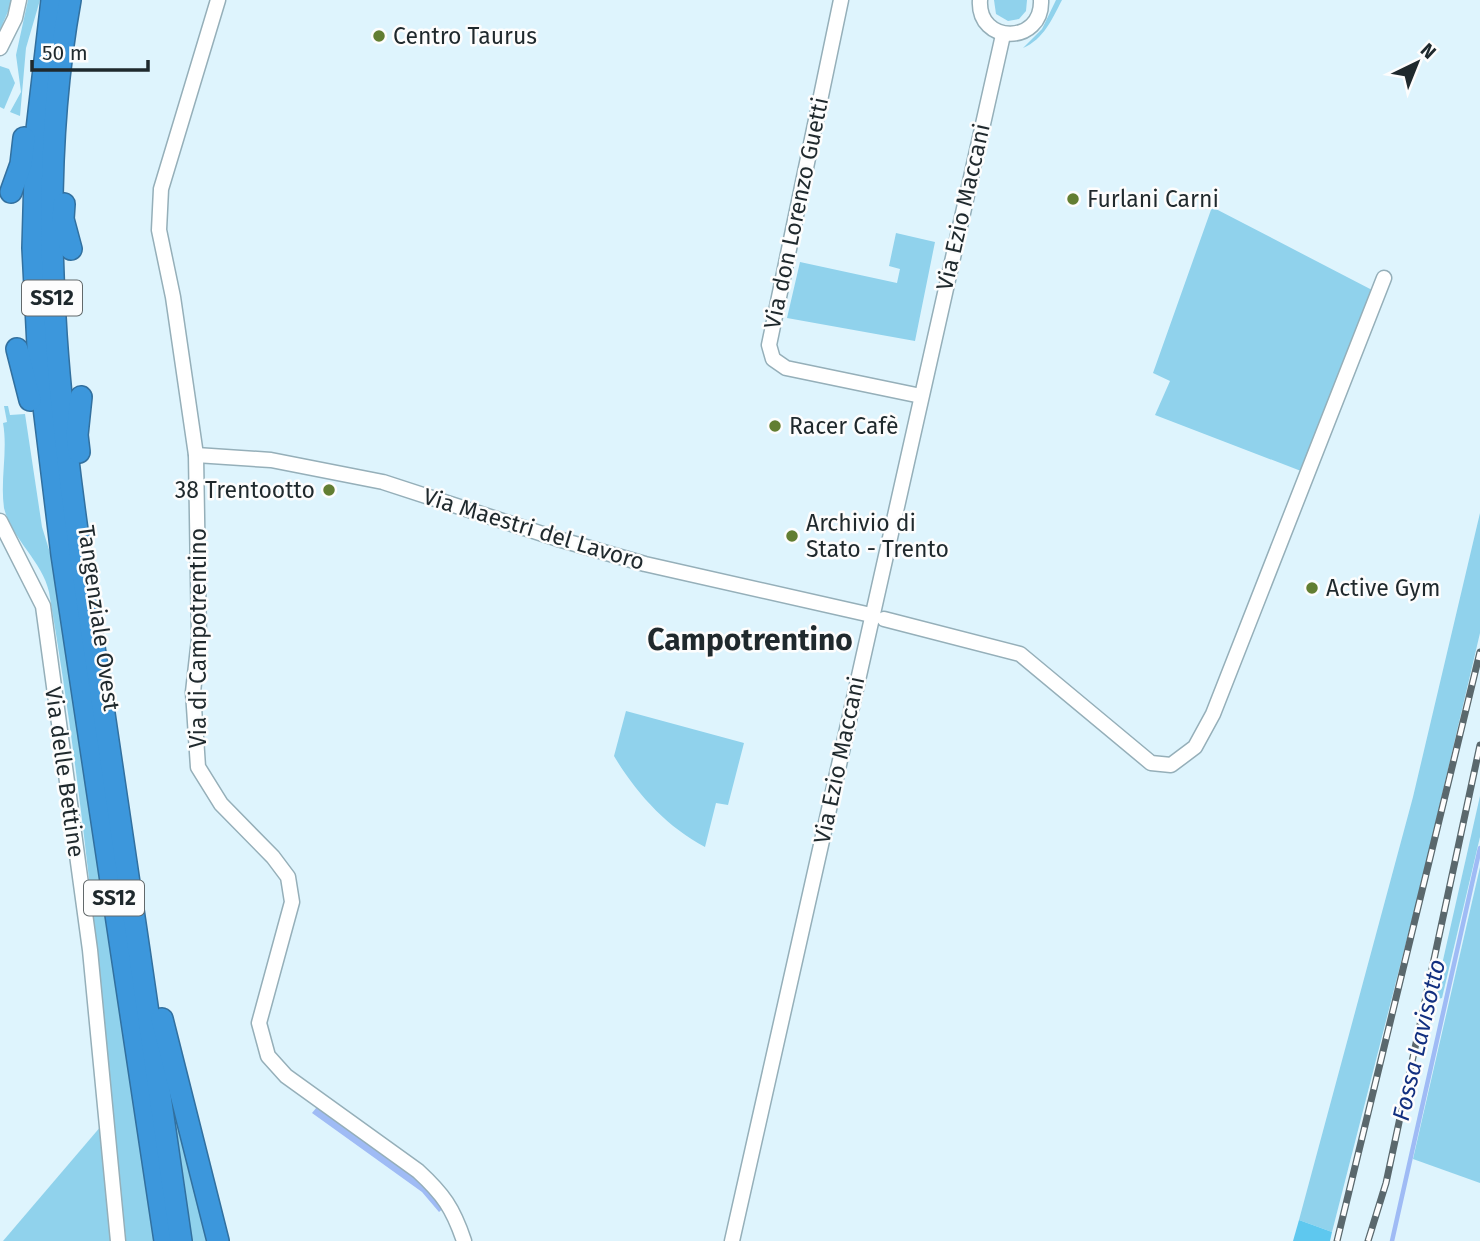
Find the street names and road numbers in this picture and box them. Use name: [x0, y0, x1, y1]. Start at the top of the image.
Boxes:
street label: Via don Lorenzo Guetti: [758, 95, 834, 331]
street label: Via Ezio Maccani: [930, 121, 996, 293]
road number: SS12: [22, 280, 82, 316]
street label: Via Maestri del Lavoro: [420, 482, 648, 576]
street label: Tangenziale Ovest: [72, 523, 126, 713]
street label: Via di Campotrentino: [184, 528, 212, 748]
street label: Via Ezio Maccani: [808, 674, 870, 846]
street label: Via delle Bettine: [39, 685, 91, 859]
road number: SS12: [84, 880, 144, 916]

